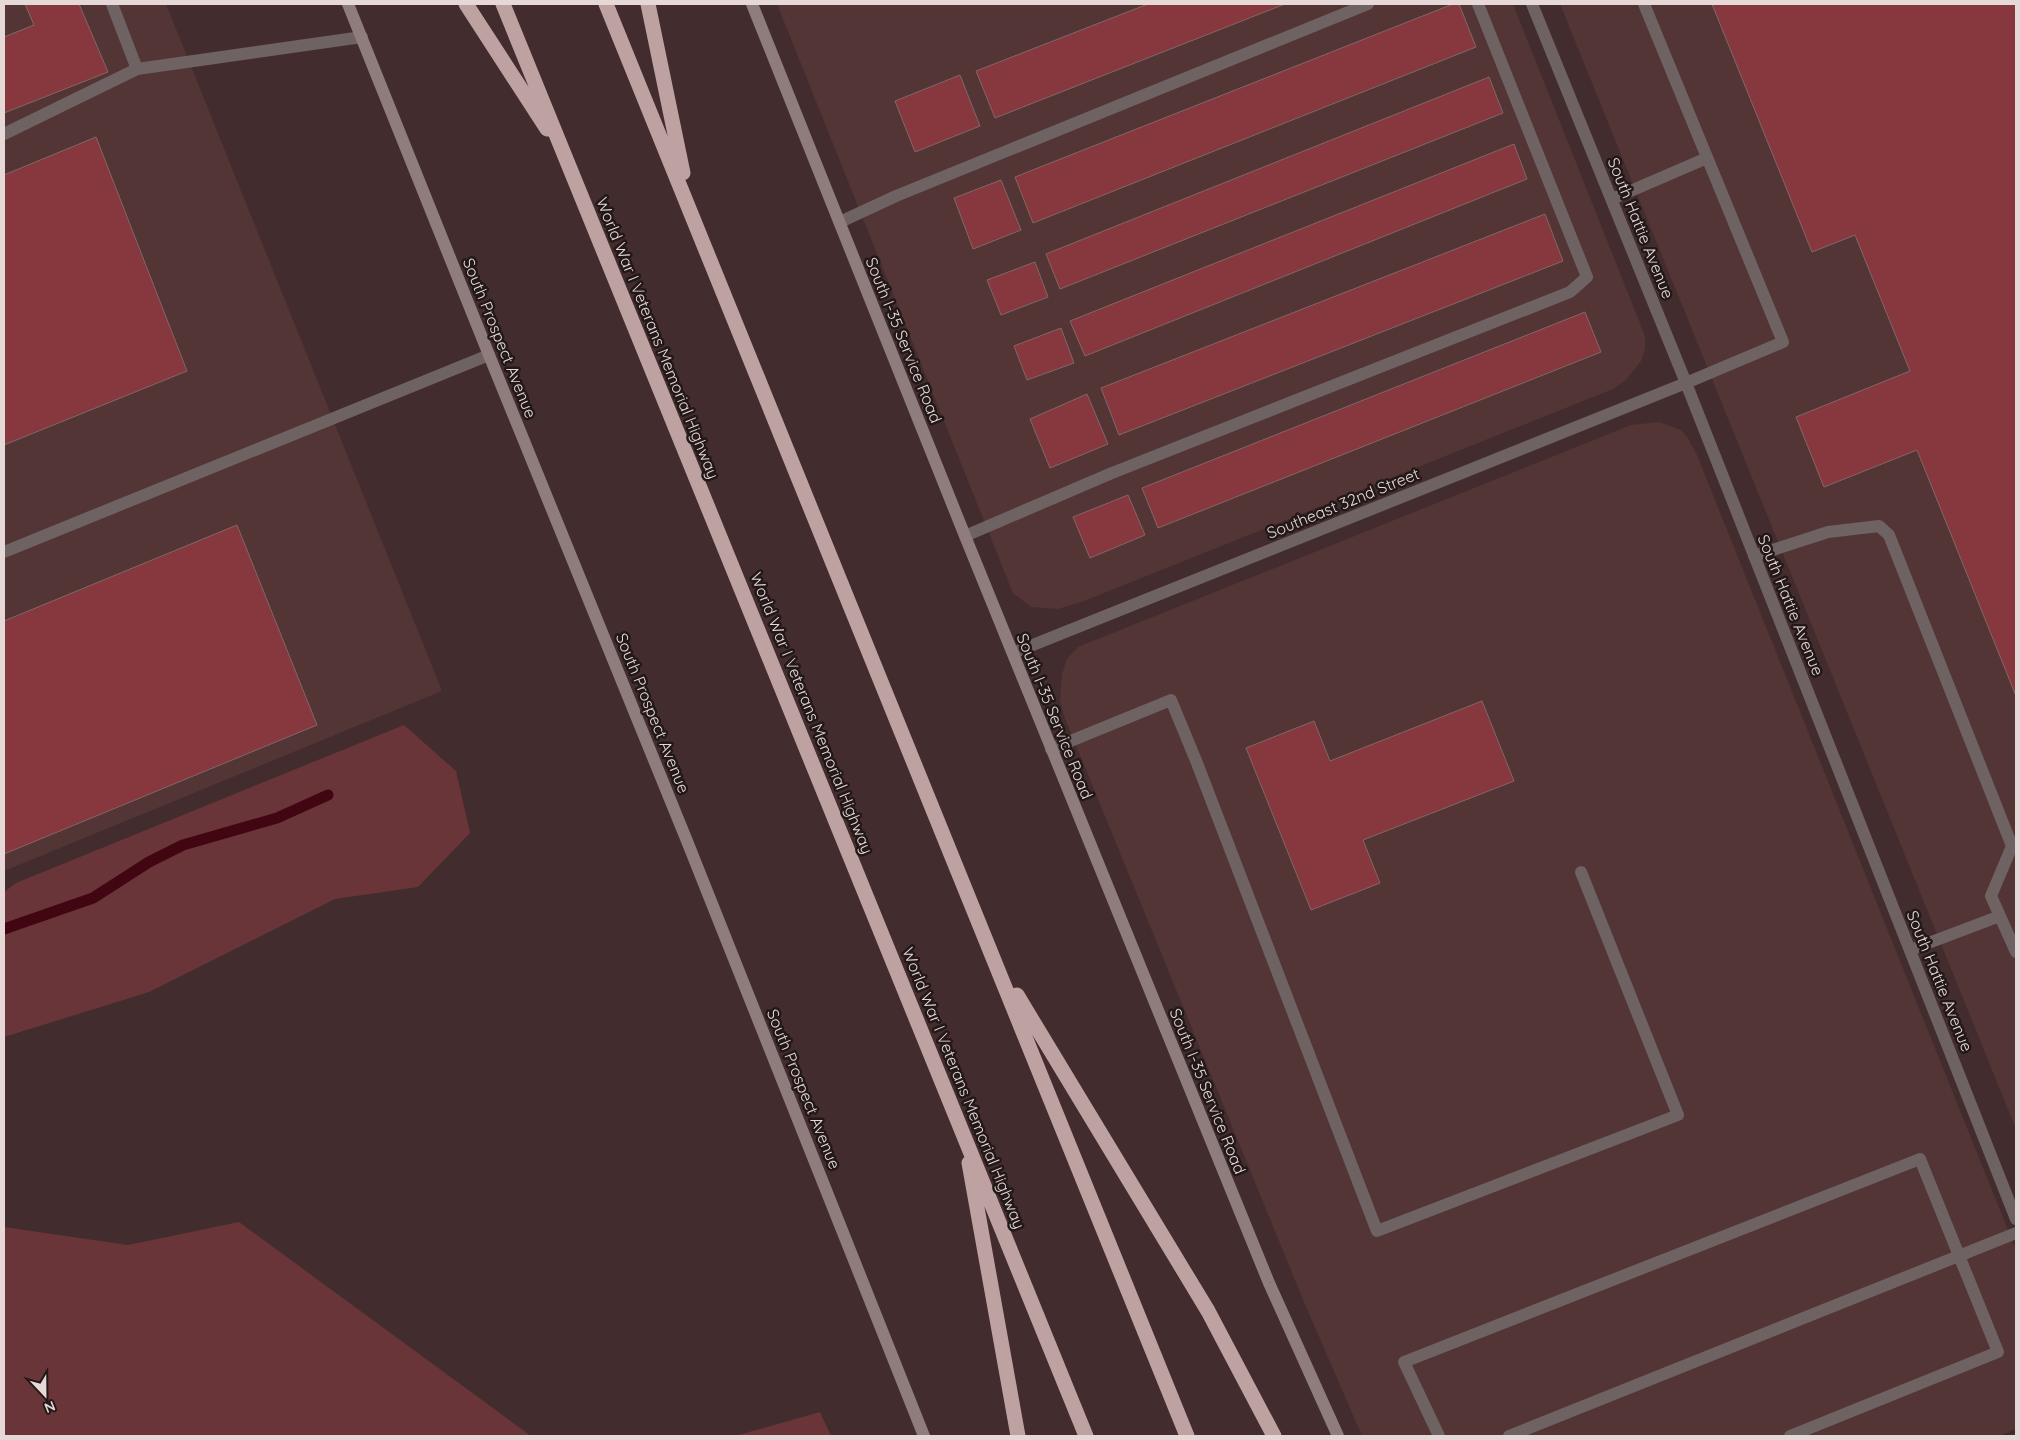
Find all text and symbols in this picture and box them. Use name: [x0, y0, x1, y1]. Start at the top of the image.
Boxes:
street label: South Hattie Avenue: [1604, 155, 1678, 301]
street label: World War I Veterans Memorial Highway: [592, 194, 724, 482]
street label: South I-35 Service Road: [862, 254, 946, 426]
street label: South Prospect Avenue: [459, 255, 541, 421]
street label: Southeast 32nd Street: [1264, 463, 1422, 543]
street label: South Hattie Avenue: [1754, 532, 1828, 678]
street label: World War I Veterans Memorial Highway: [746, 569, 878, 857]
street label: South Prospect Avenue: [612, 630, 694, 796]
street label: South I-35 Service Road: [1013, 630, 1097, 802]
street label: South Hattie Avenue: [1903, 908, 1977, 1054]
street label: World War I Veterans Memorial Highway: [898, 944, 1030, 1232]
street label: South I-35 Service Road: [1166, 1005, 1250, 1177]
street label: South Prospect Avenue: [763, 1006, 845, 1172]
north arrow: [20, 1370, 70, 1420]
text: N: [42, 1397, 58, 1417]

